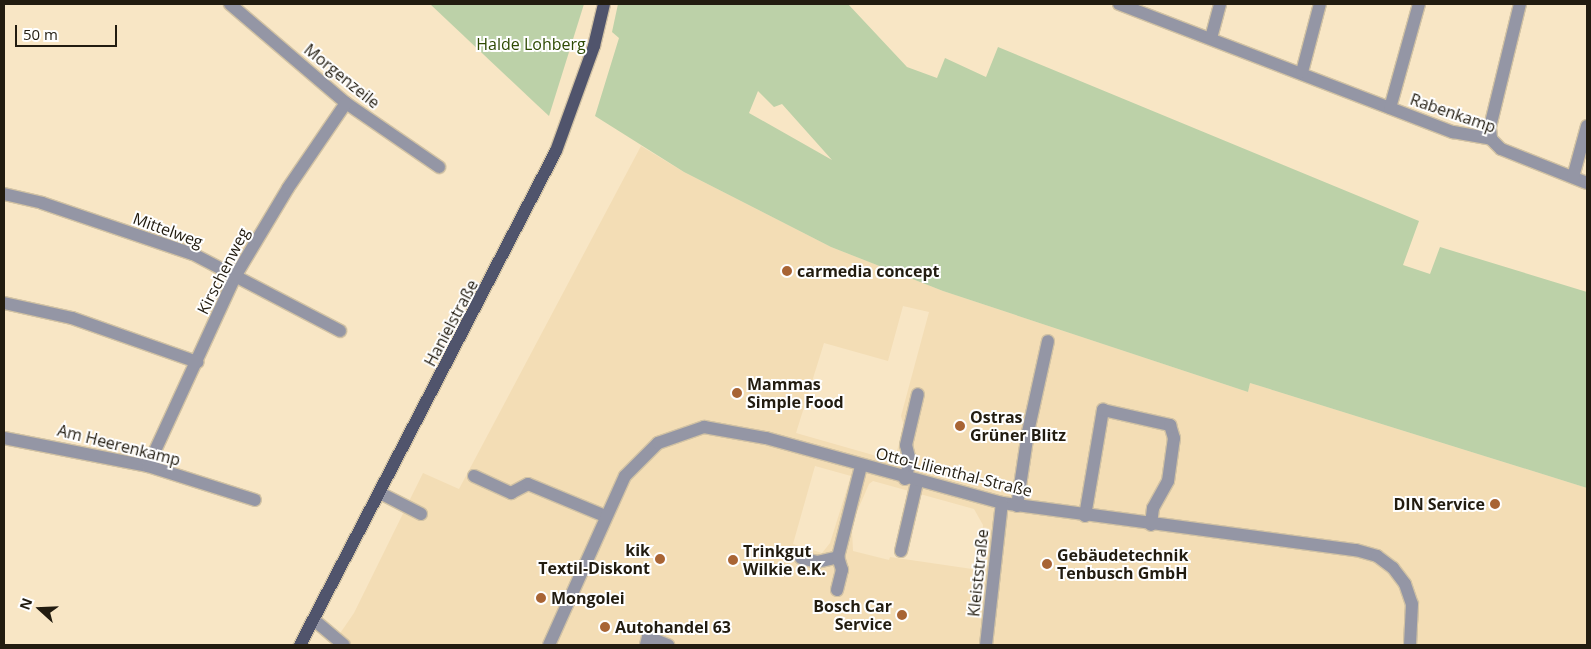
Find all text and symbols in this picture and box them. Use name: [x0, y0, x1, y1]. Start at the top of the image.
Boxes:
scale bar: [18, 15, 120, 47]
text: 50 m: [23, 24, 58, 44]
park label: Halde Lohberg: [476, 34, 586, 54]
street label: Morgenzeile: [300, 40, 384, 112]
street label: Rabenkamp: [1408, 89, 1498, 137]
street label: Mittelweg: [130, 209, 206, 251]
street label: Kirschenweg: [193, 225, 253, 317]
place label: carmedia concept: [797, 261, 940, 281]
marker: carmedia concept: [781, 265, 793, 277]
street label: Hanielstraße: [420, 276, 482, 370]
place label: Mammas Simple Food: [747, 374, 844, 412]
marker: Mammas Simple Food: [731, 387, 743, 399]
place label: Ostras Grüner Blitz: [970, 407, 1066, 445]
street label: Am Heerenkamp: [56, 420, 182, 470]
marker: Ostras Grüner Blitz: [954, 420, 966, 432]
street label: Otto-Lilienthal-Straße: [874, 443, 1034, 501]
place label: DIN Service: [1394, 494, 1485, 514]
marker: DIN Service: [1489, 498, 1501, 510]
street label: Kleiststraße: [964, 528, 992, 618]
place label: kik Textil-Diskont: [538, 540, 650, 578]
place label: Trinkgut Wilkie e.K.: [743, 541, 826, 579]
place label: Gebäudetechnik Tenbusch GmbH: [1057, 545, 1188, 583]
marker: kik Textil-Diskont: [654, 553, 666, 565]
marker: Trinkgut Wilkie e.K.: [727, 554, 739, 566]
marker: Gebäudetechnik Tenbusch GmbH: [1041, 558, 1053, 570]
north arrow: [15, 584, 65, 634]
place label: Mongolei: [551, 588, 625, 608]
marker: Mongolei: [535, 592, 547, 604]
text: N: [15, 595, 36, 612]
place label: Bosch Car Service: [813, 596, 892, 634]
marker: Bosch Car Service: [896, 609, 908, 621]
place label: Autohandel 63: [615, 617, 731, 637]
marker: Autohandel 63: [599, 621, 611, 633]

